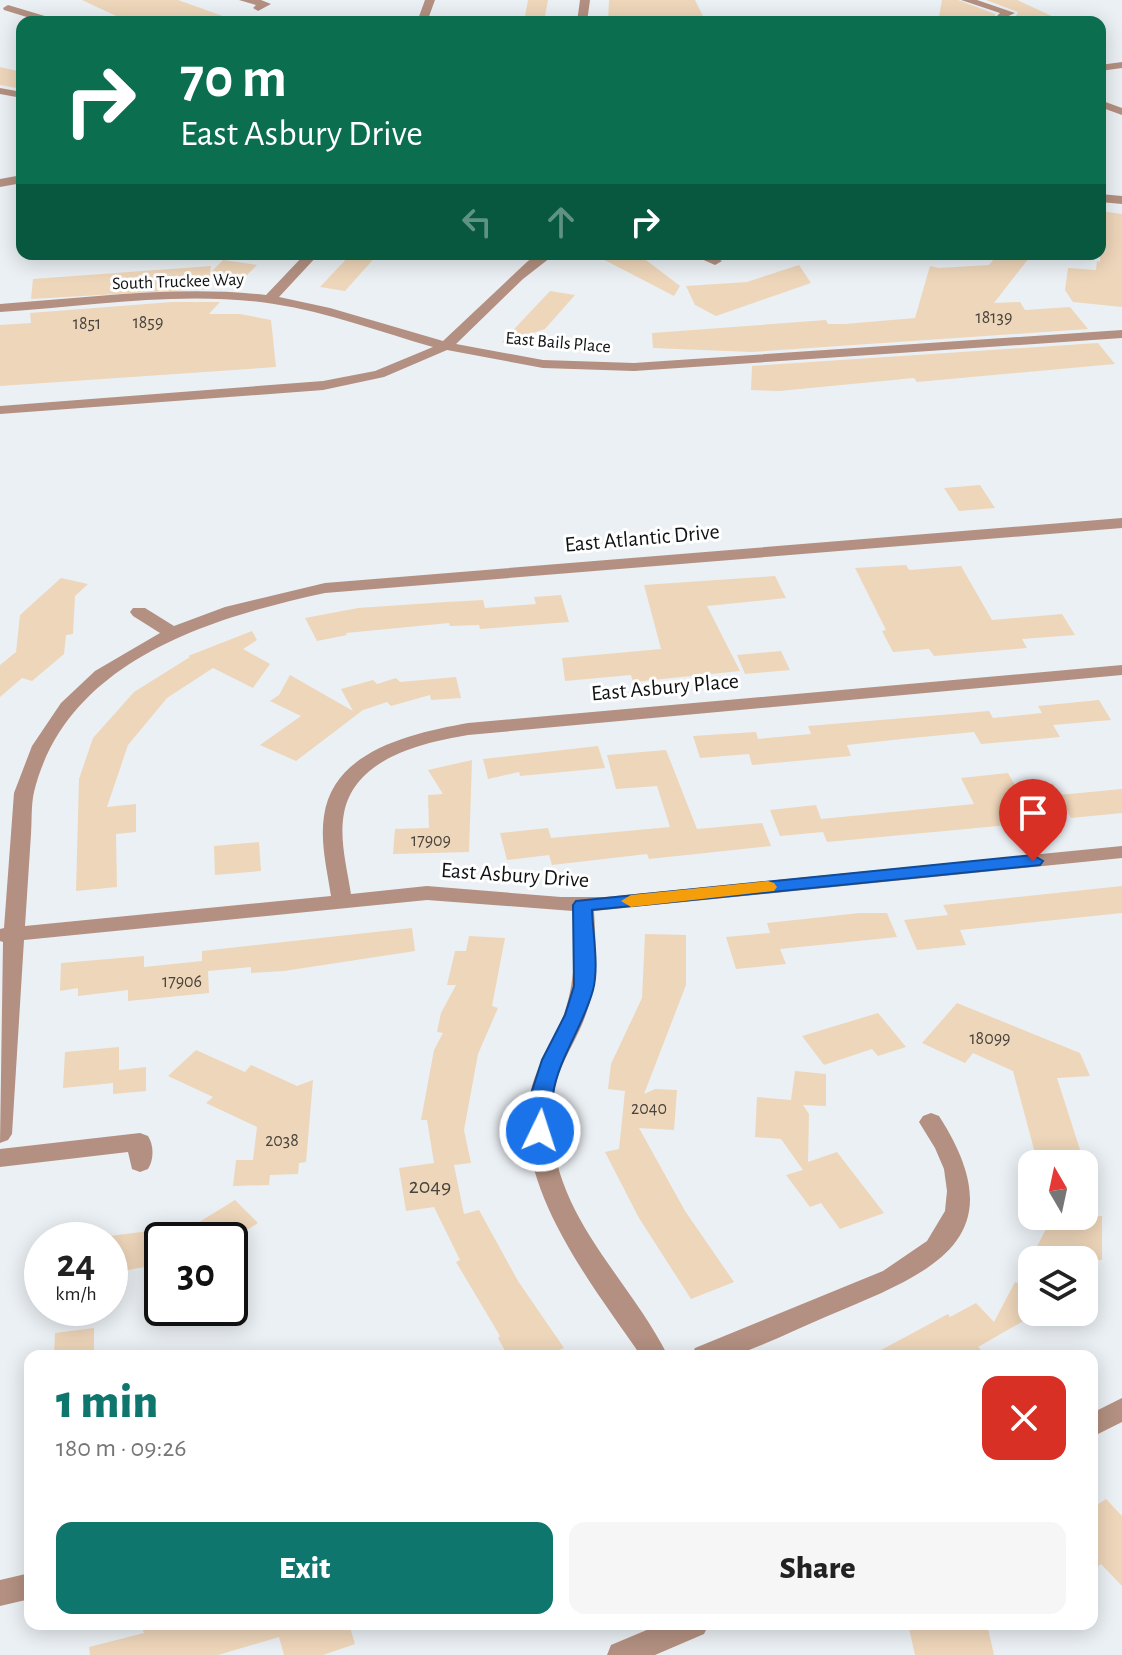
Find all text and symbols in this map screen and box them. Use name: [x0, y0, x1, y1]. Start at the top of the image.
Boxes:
icon: right: [48, 48, 152, 152]
text: 70 m: [180, 51, 287, 107]
text: East Asbury Drive: [180, 116, 423, 152]
icon: left: [455, 200, 499, 244]
icon: ahead: [539, 200, 583, 244]
icon: right: [623, 200, 667, 244]
street label: South Truckee Way: [112, 271, 245, 293]
house number: 18139: [976, 309, 1012, 327]
house number: 1859: [133, 314, 163, 332]
house number: 1851: [73, 315, 101, 333]
street label: East Bails Place: [505, 329, 611, 357]
street label: East Atlantic Drive: [564, 520, 720, 556]
street label: East Asbury Place: [590, 670, 740, 704]
pin: [999, 779, 1067, 861]
icon: arrive: [1011, 791, 1055, 835]
house number: 17909: [411, 832, 451, 850]
street label: East Asbury Drive: [440, 859, 590, 891]
house number: 17906: [162, 973, 202, 991]
house number: 18099: [969, 1030, 1011, 1048]
position arrow: [498, 1089, 582, 1173]
house number: 2040: [631, 1100, 667, 1118]
house number: 2038: [265, 1132, 299, 1150]
north arrow: [1018, 1150, 1098, 1230]
map controls: [1018, 1150, 1098, 1326]
house number: 2049: [409, 1175, 451, 1197]
speed limit sign: 30: [144, 1222, 248, 1326]
text: 24: [57, 1244, 95, 1284]
button: layers: [1018, 1246, 1098, 1326]
text: km/h: [55, 1284, 97, 1304]
button: close: [982, 1376, 1066, 1460]
text: 1 min: [56, 1379, 158, 1427]
text: 180 m · 09:26: [56, 1435, 187, 1461]
button: Exit: [56, 1522, 553, 1614]
button: Share: [569, 1522, 1066, 1614]

